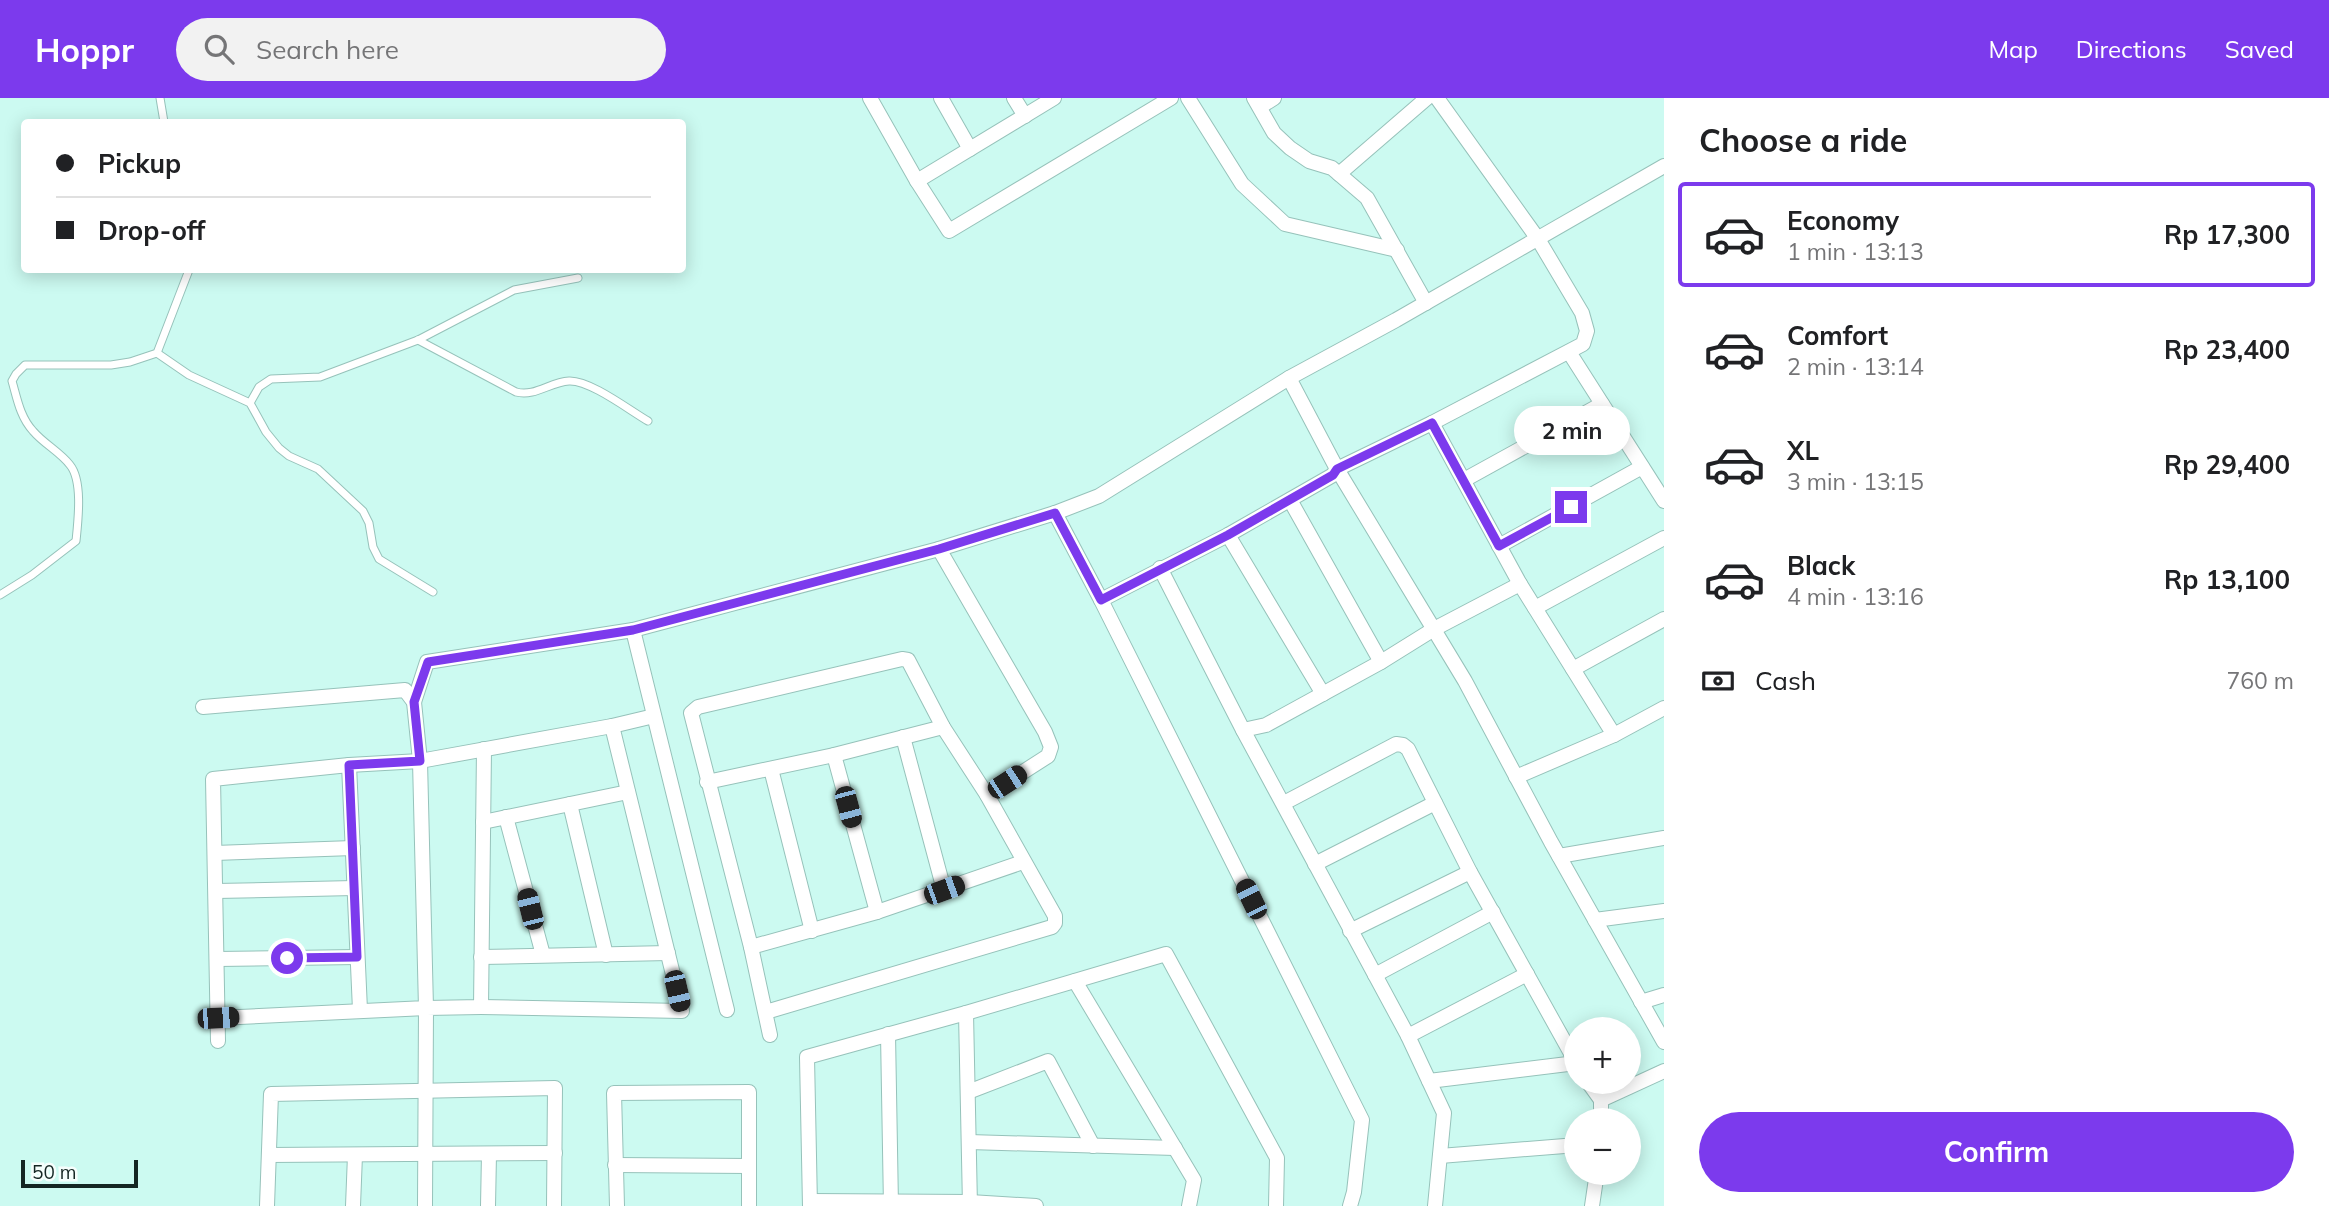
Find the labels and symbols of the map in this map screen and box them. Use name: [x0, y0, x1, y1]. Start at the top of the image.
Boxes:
callout: 2 min: [1513, 406, 1629, 454]
route end: [1555, 491, 1587, 523]
car: [984, 762, 1031, 802]
car: [833, 784, 864, 830]
car: [921, 873, 968, 907]
car: [1233, 876, 1270, 922]
car: [515, 886, 546, 932]
route start: [271, 942, 303, 974]
car: [663, 968, 692, 1014]
car: [197, 1006, 240, 1030]
scale bar: [21, 1157, 138, 1189]

